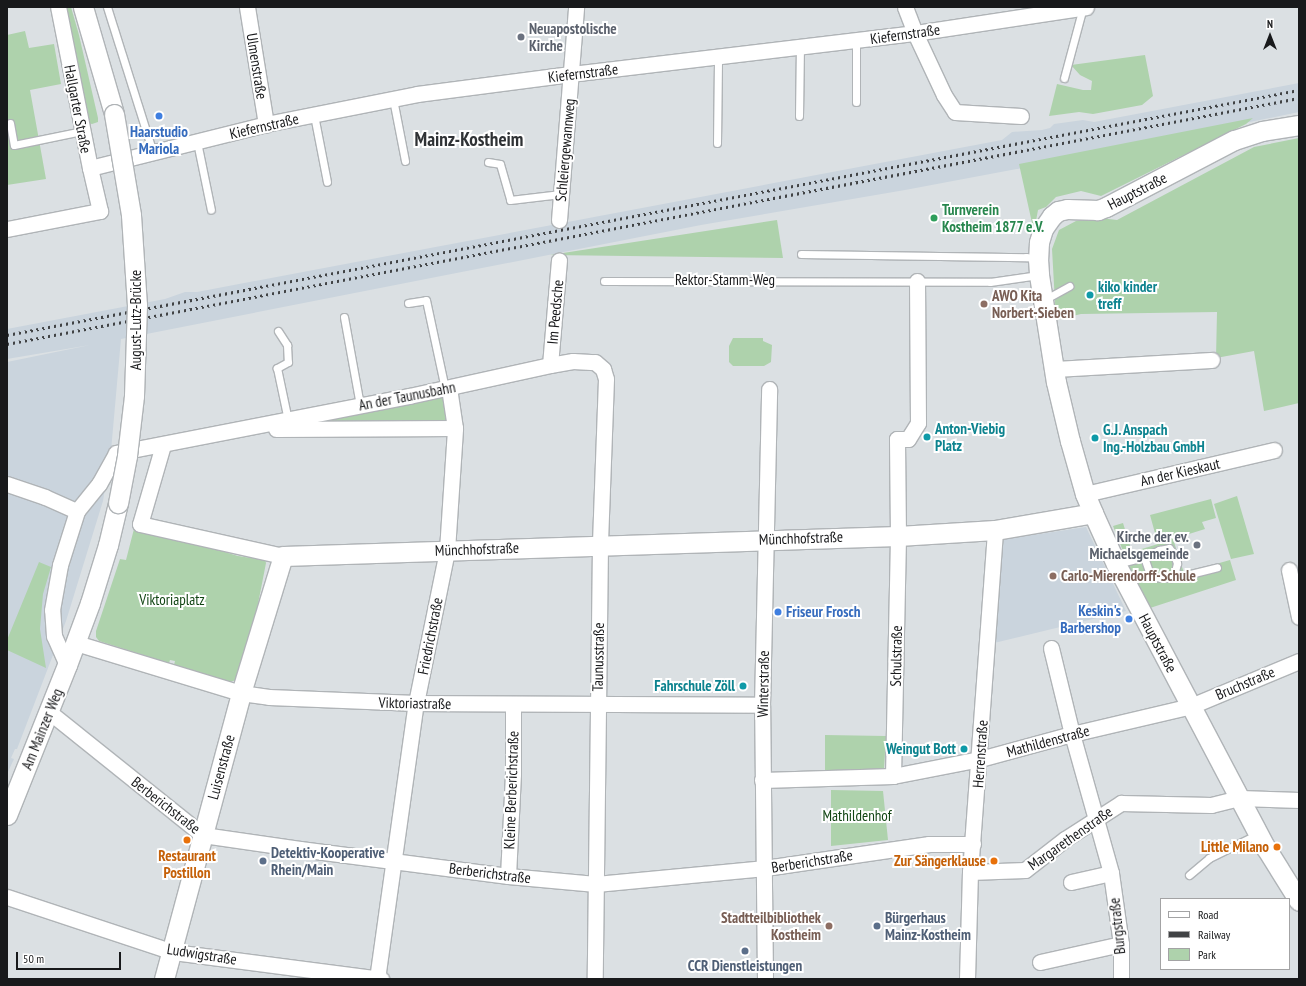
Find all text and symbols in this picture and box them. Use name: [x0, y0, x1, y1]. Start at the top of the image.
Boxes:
north arrow: [1250, 16, 1290, 56]
text: N: [1267, 17, 1273, 31]
place label: Neuapostolische Kirche: [529, 19, 617, 54]
street label: Kiefernstraße: [869, 20, 941, 48]
street label: Ulmenstraße: [243, 32, 271, 100]
marker: Neuapostolische Kirche: [516, 32, 526, 42]
street label: Kiefernstraße: [547, 60, 619, 86]
street label: Hallgarter Straße: [61, 63, 95, 155]
street label: Schleiergewannweg: [552, 98, 578, 202]
street label: Kiefernstraße: [228, 109, 300, 143]
marker: Haarstudio Mariola: [154, 111, 164, 121]
place label: Haarstudio Mariola: [130, 122, 188, 157]
district label: Mainz-Kostheim: [415, 129, 523, 151]
street label: Hauptstraße: [1104, 168, 1170, 214]
place label: Turnverein Kostheim 1877 e.V.: [942, 200, 1045, 235]
marker: Turnverein Kostheim 1877 e.V.: [929, 213, 939, 223]
street label: August-Lutz-Brücke: [127, 270, 145, 370]
street label: Rektor-Stamm-Weg: [675, 271, 775, 289]
place label: kiko kinder treff: [1098, 277, 1157, 312]
street label: Im Peedsche: [543, 279, 567, 345]
place label: AWO Kita Norbert-Sieben: [992, 286, 1074, 321]
marker: kiko kinder treff: [1085, 290, 1095, 300]
marker: AWO Kita Norbert-Sieben: [979, 299, 989, 309]
street label: An der Taunusbahn: [357, 378, 457, 414]
place label: Anton-Viebig Platz: [935, 419, 1005, 454]
place label: G.J. Anspach Ing.-Holzbau GmbH: [1103, 420, 1205, 455]
marker: Anton-Viebig Platz: [922, 432, 932, 442]
marker: G.J. Anspach Ing.-Holzbau GmbH: [1090, 433, 1100, 443]
street label: An der Kieskaut: [1138, 454, 1222, 490]
place label: Kirche der ev. Michaelsgemeinde: [1090, 527, 1189, 562]
street label: Münchhofstraße: [759, 528, 843, 548]
street label: Münchhofstraße: [435, 539, 519, 559]
marker: Kirche der ev. Michaelsgemeinde: [1192, 540, 1202, 550]
place label: Carlo-Mierendorff-Schule: [1061, 567, 1196, 585]
marker: Carlo-Mierendorff-Schule: [1048, 571, 1058, 581]
park label: Viktoriaplatz: [139, 591, 205, 609]
street label: Friedrichstraße: [414, 596, 446, 676]
place label: Keskin's Barbershop: [1060, 601, 1121, 636]
place label: Friseur Frosch: [786, 603, 860, 621]
marker: Friseur Frosch: [773, 607, 783, 617]
street label: Hauptstraße: [1135, 611, 1181, 675]
marker: Keskin's Barbershop: [1124, 614, 1134, 624]
street label: Taunusstraße: [588, 622, 608, 692]
street label: Schulstraße: [886, 625, 906, 687]
street label: Winterstraße: [753, 650, 773, 718]
street label: Bruchstraße: [1213, 663, 1277, 703]
place label: Fahrschule Zöll: [654, 677, 735, 695]
marker: Fahrschule Zöll: [738, 681, 748, 691]
street label: Am Mainzer Weg: [18, 686, 66, 772]
street label: Viktoriastraße: [379, 693, 451, 713]
street label: Herrenstraße: [969, 719, 991, 789]
street label: Mathildenstraße: [1005, 721, 1091, 761]
street label: Kleine Berberichstraße: [500, 730, 522, 850]
street label: Luisenstraße: [204, 733, 238, 801]
place label: Weingut Bott: [886, 740, 956, 758]
marker: Weingut Bott: [959, 744, 969, 754]
street label: Berberichstraße: [128, 773, 204, 837]
street label: Margarethenstraße: [1024, 802, 1116, 874]
park label: Mathildenhof: [822, 807, 892, 825]
marker: Restaurant Postillon: [182, 835, 192, 845]
place label: Little Milano: [1201, 838, 1269, 856]
marker: Little Milano: [1272, 842, 1282, 852]
place label: Detektiv-Kooperative Rhein/Main: [271, 843, 385, 878]
place label: Restaurant Postillon: [158, 846, 216, 881]
street label: Berberichstraße: [770, 846, 854, 876]
place label: Zur Sängerklause: [894, 852, 986, 870]
marker: Detektiv-Kooperative Rhein/Main: [258, 856, 268, 866]
marker: Zur Sängerklause: [989, 856, 999, 866]
street label: Berberichstraße: [448, 859, 532, 887]
street label: Burgstraße: [1105, 897, 1129, 955]
legend: [1160, 898, 1290, 970]
text: Road: [1198, 907, 1218, 922]
place label: Stadtteilbibliothek Kostheim: [721, 908, 821, 943]
place label: Bürgerhaus Mainz-Kostheim: [885, 908, 971, 943]
marker: Stadtteilbibliothek Kostheim: [824, 921, 834, 931]
marker: Bürgerhaus Mainz-Kostheim: [872, 921, 882, 931]
text: Railway: [1198, 927, 1230, 942]
street label: Ludwigstraße: [166, 940, 238, 968]
scale bar: [18, 944, 123, 970]
marker: CCR Dienstleistungen: [740, 946, 750, 956]
text: Park: [1198, 947, 1216, 962]
text: 50 m: [23, 951, 44, 966]
place label: CCR Dienstleistungen: [688, 957, 802, 975]

